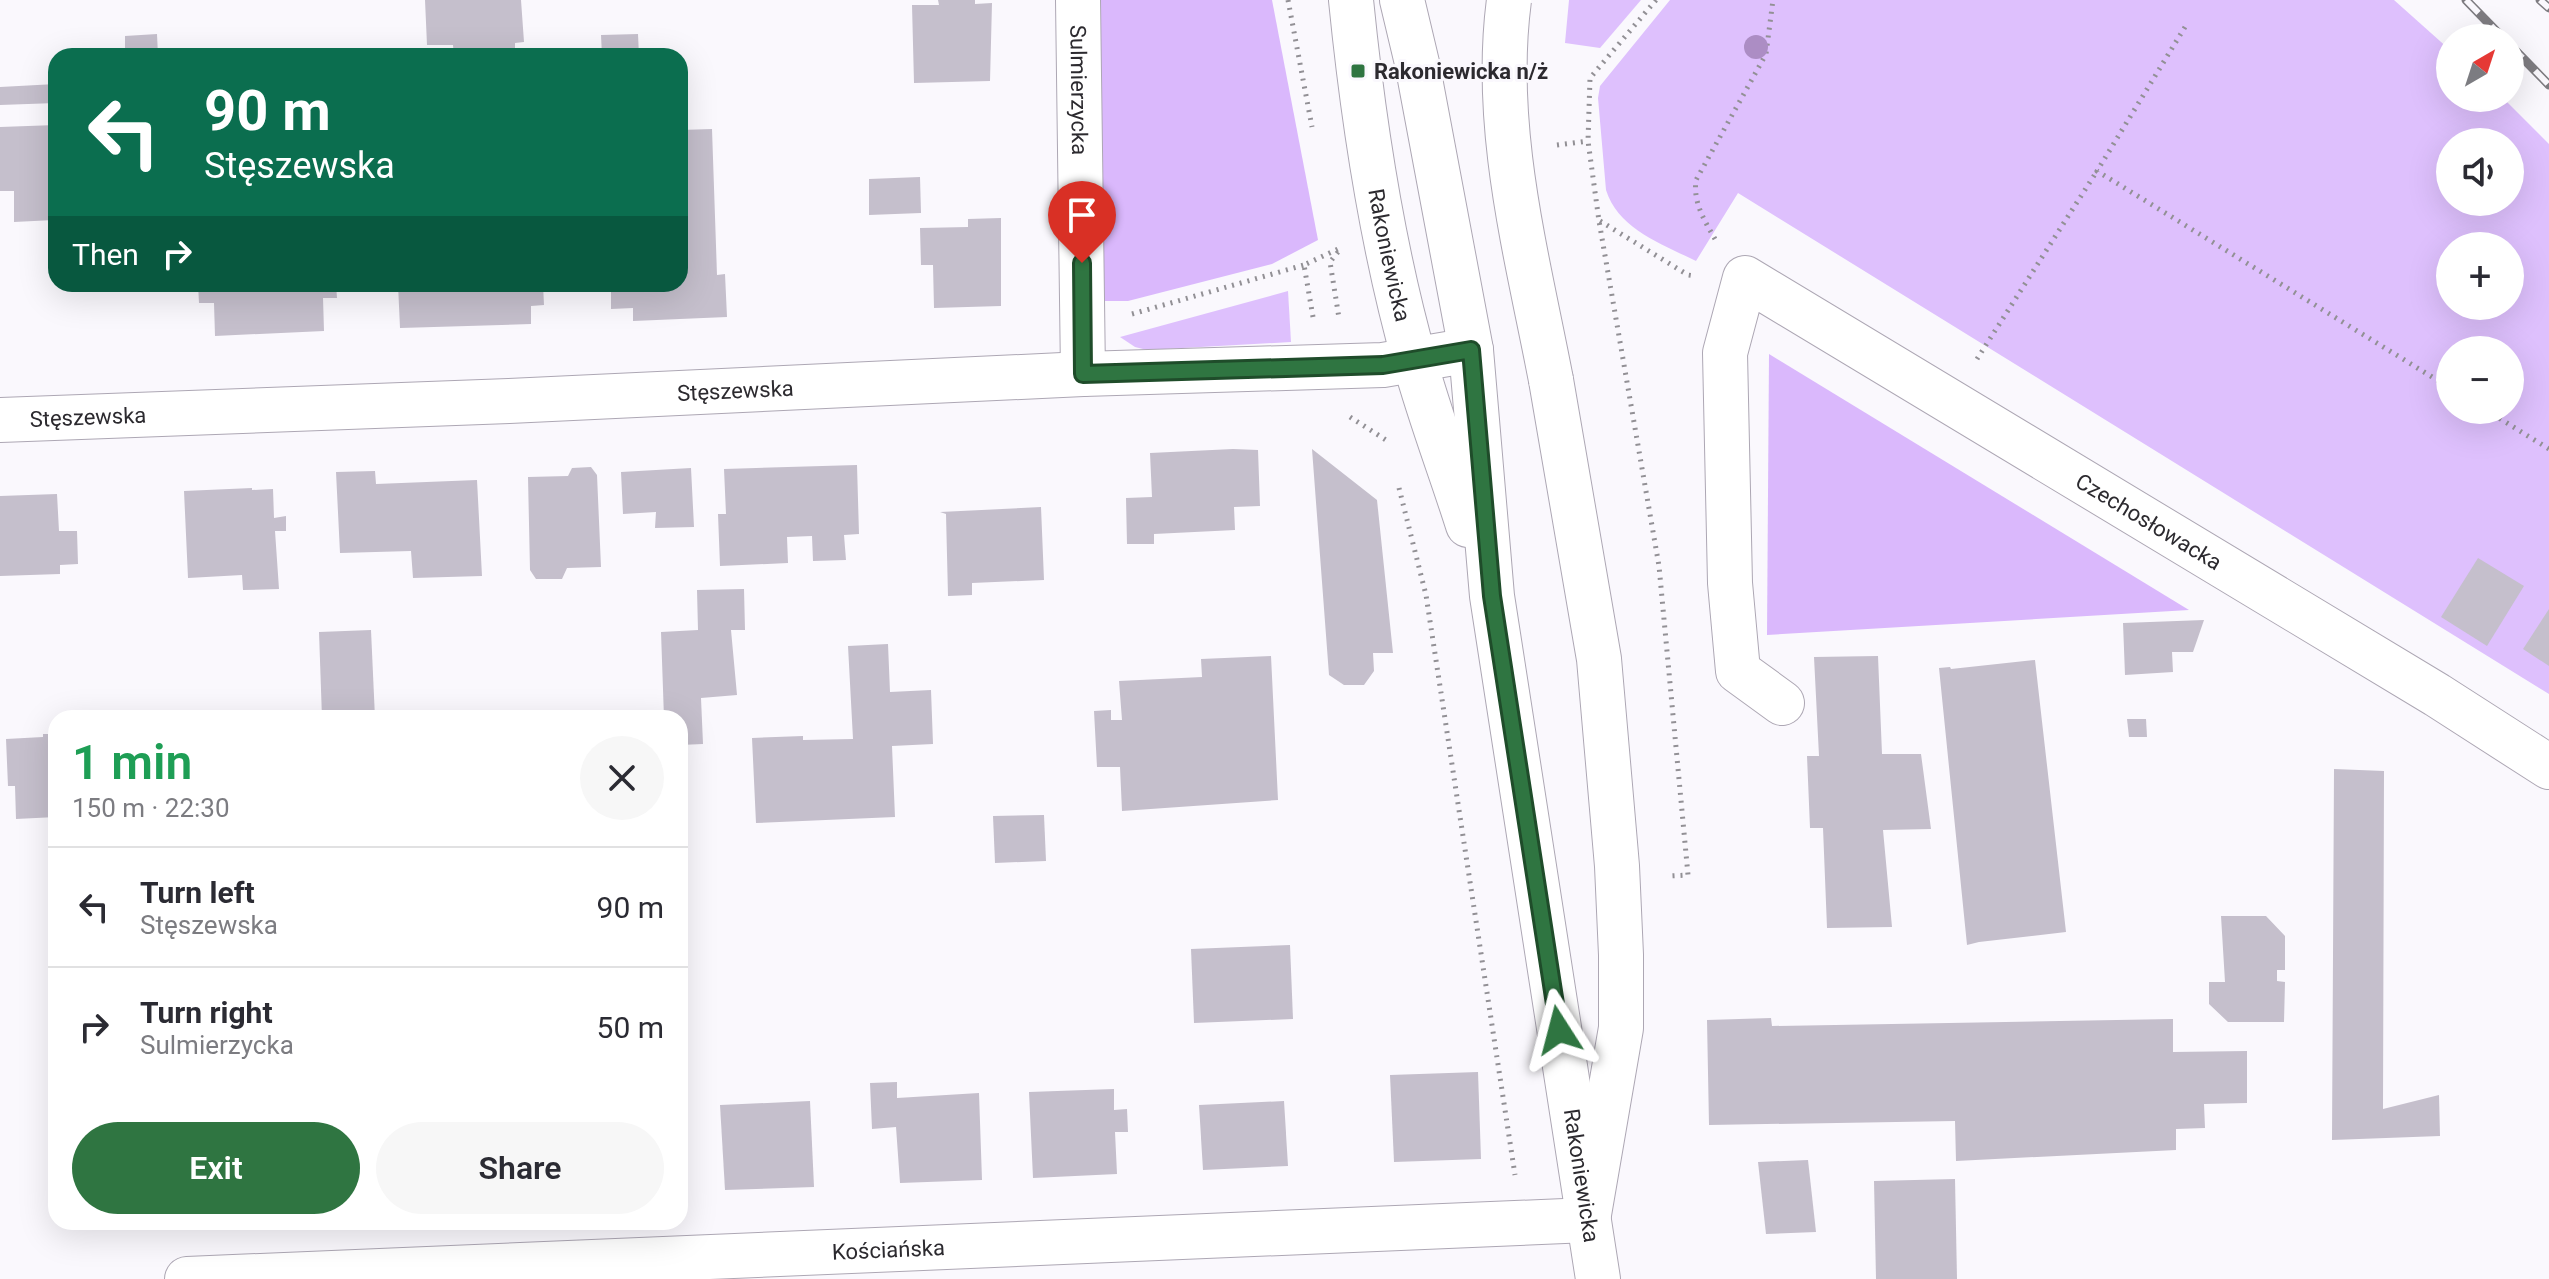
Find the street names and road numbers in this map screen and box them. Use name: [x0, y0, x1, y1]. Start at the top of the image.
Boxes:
street label: Sulmierzycka: [1066, 25, 1093, 155]
street label: Rakoniewicka: [1364, 187, 1416, 324]
street label: Stęszewska: [676, 375, 794, 406]
street label: Stęszewska: [29, 402, 147, 431]
street label: Czechosłowacka: [2071, 468, 2226, 575]
street label: Rakoniewicka: [1559, 1107, 1605, 1244]
street label: Kościańska: [831, 1235, 945, 1264]

